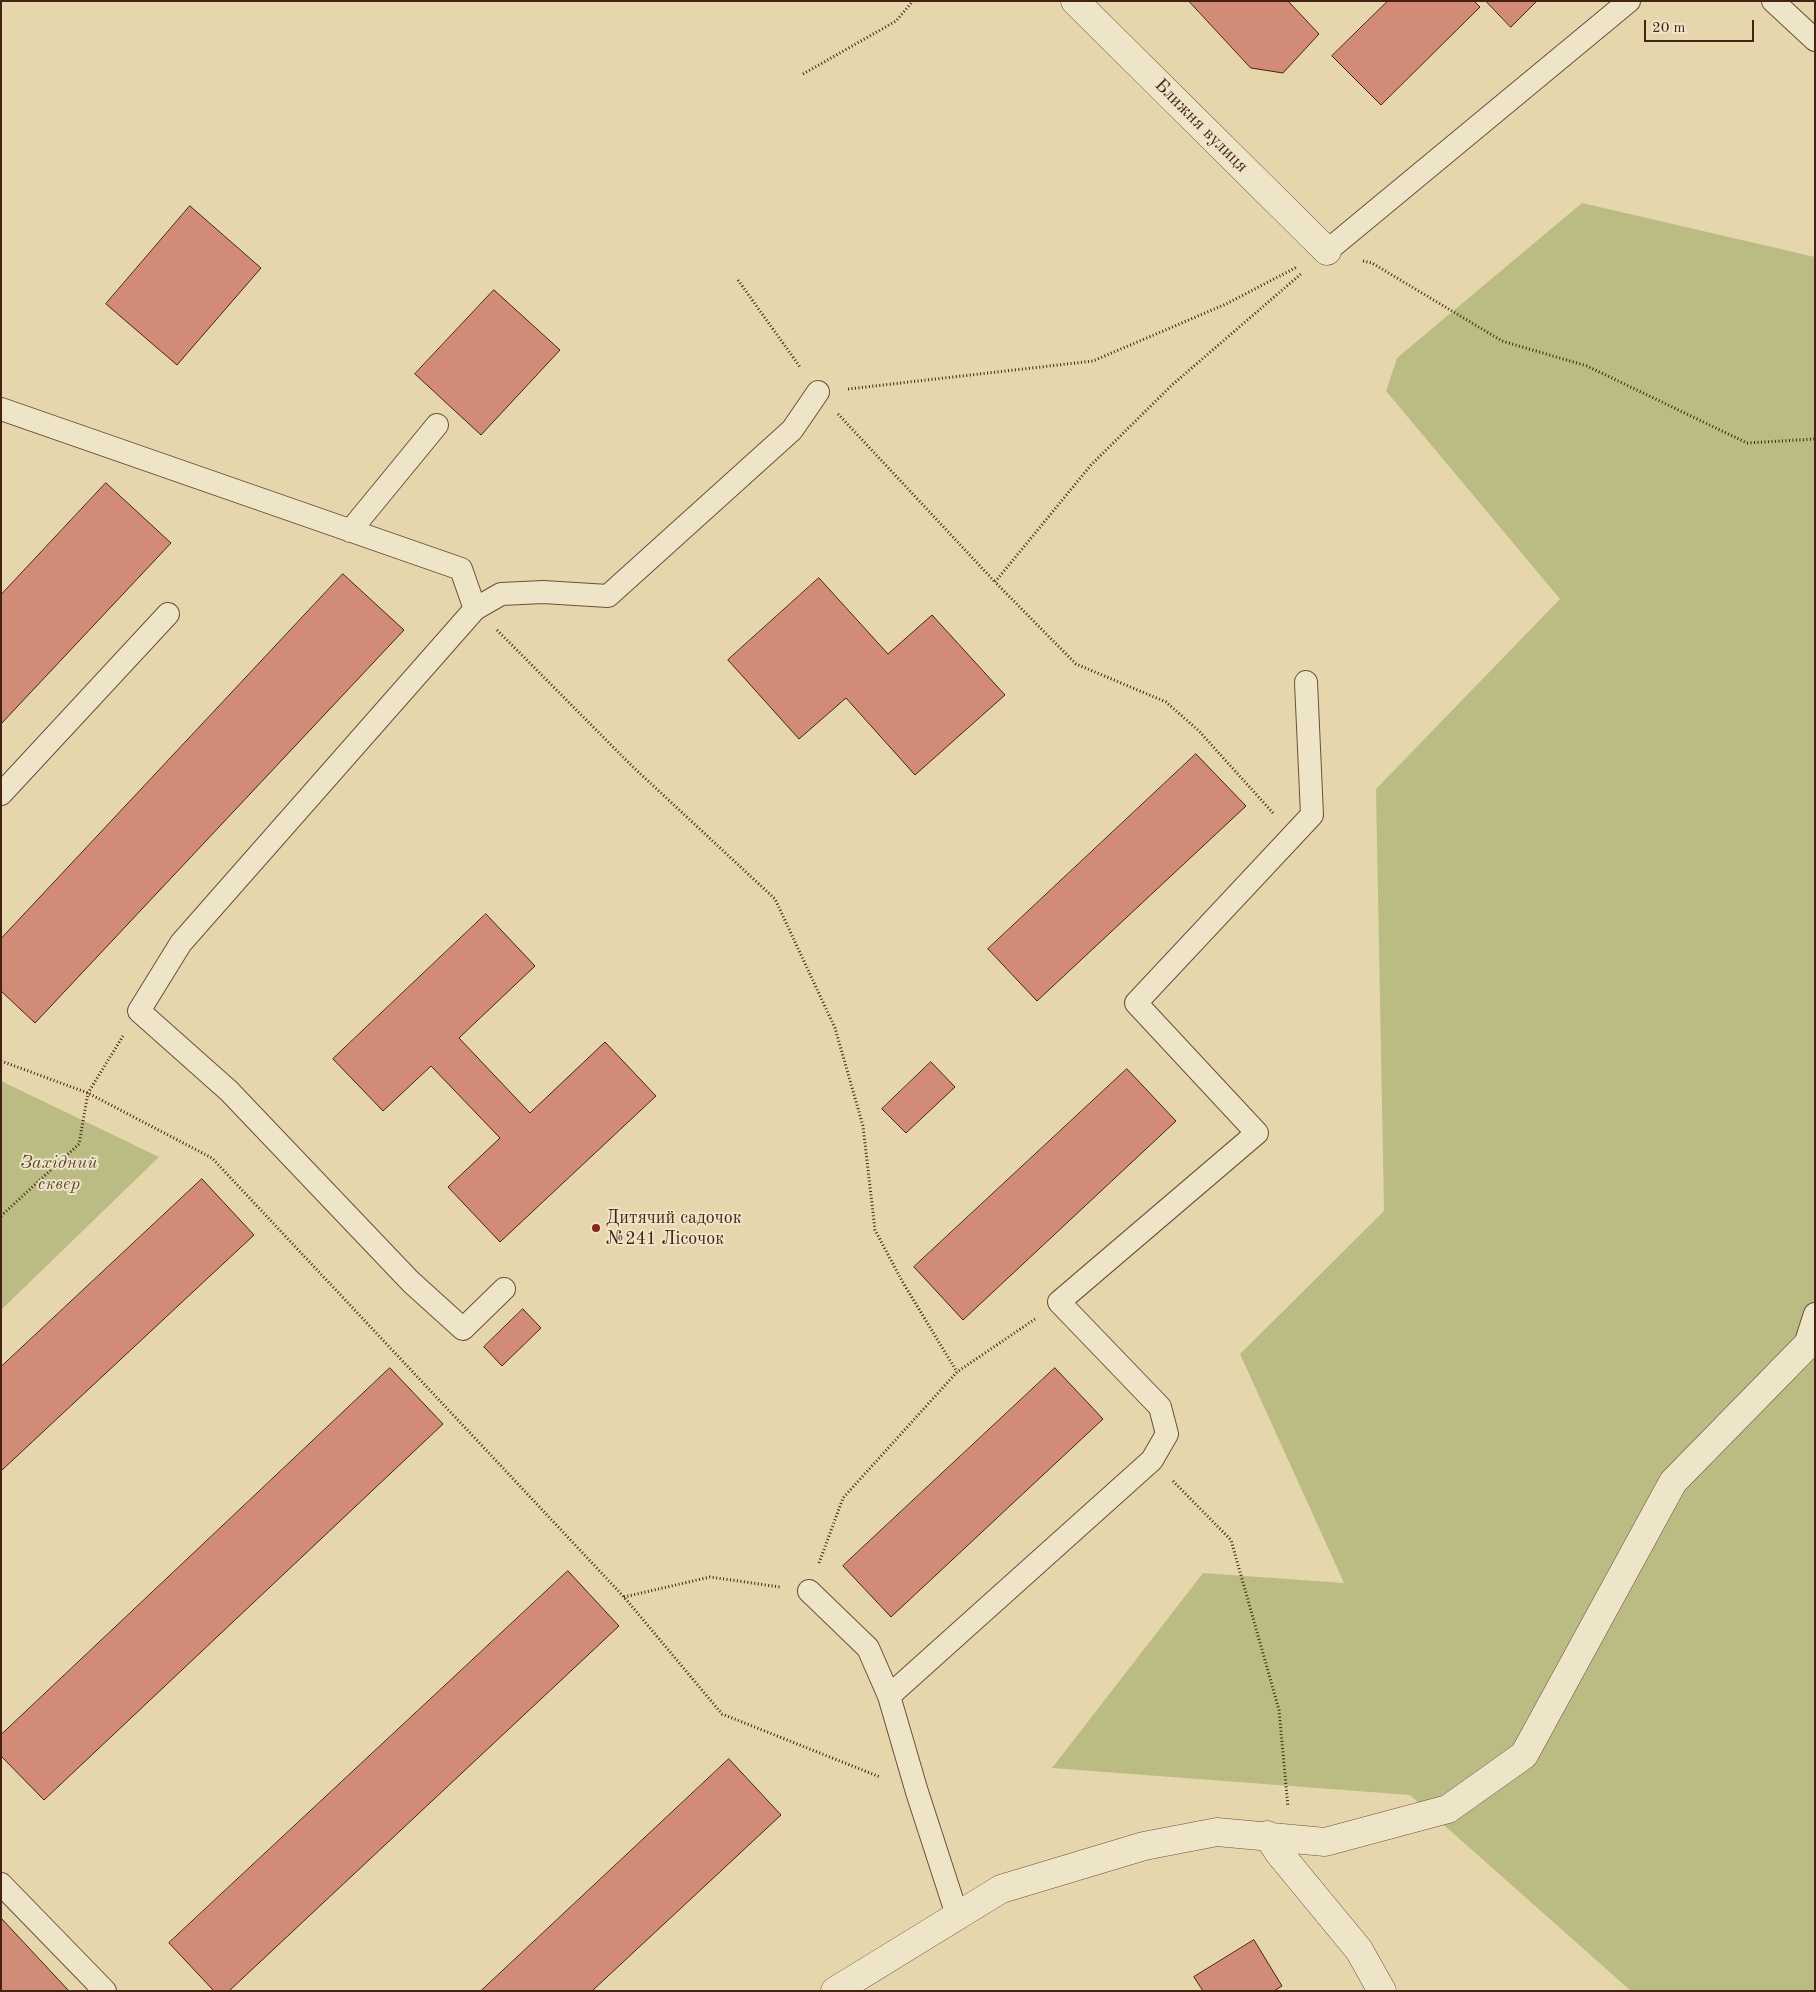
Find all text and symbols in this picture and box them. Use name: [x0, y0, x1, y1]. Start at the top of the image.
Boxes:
scale bar: [1646, 10, 1756, 42]
text: 20 m: [1652, 21, 1686, 36]
street label: Ближня вулиця: [1150, 75, 1252, 177]
park label: Західний сквер: [20, 1152, 98, 1194]
place label: Дитячий садочок №241 Лісочок: [606, 1207, 742, 1250]
marker: Дитячий садочок №241 Лісочок: [590, 1222, 602, 1234]

